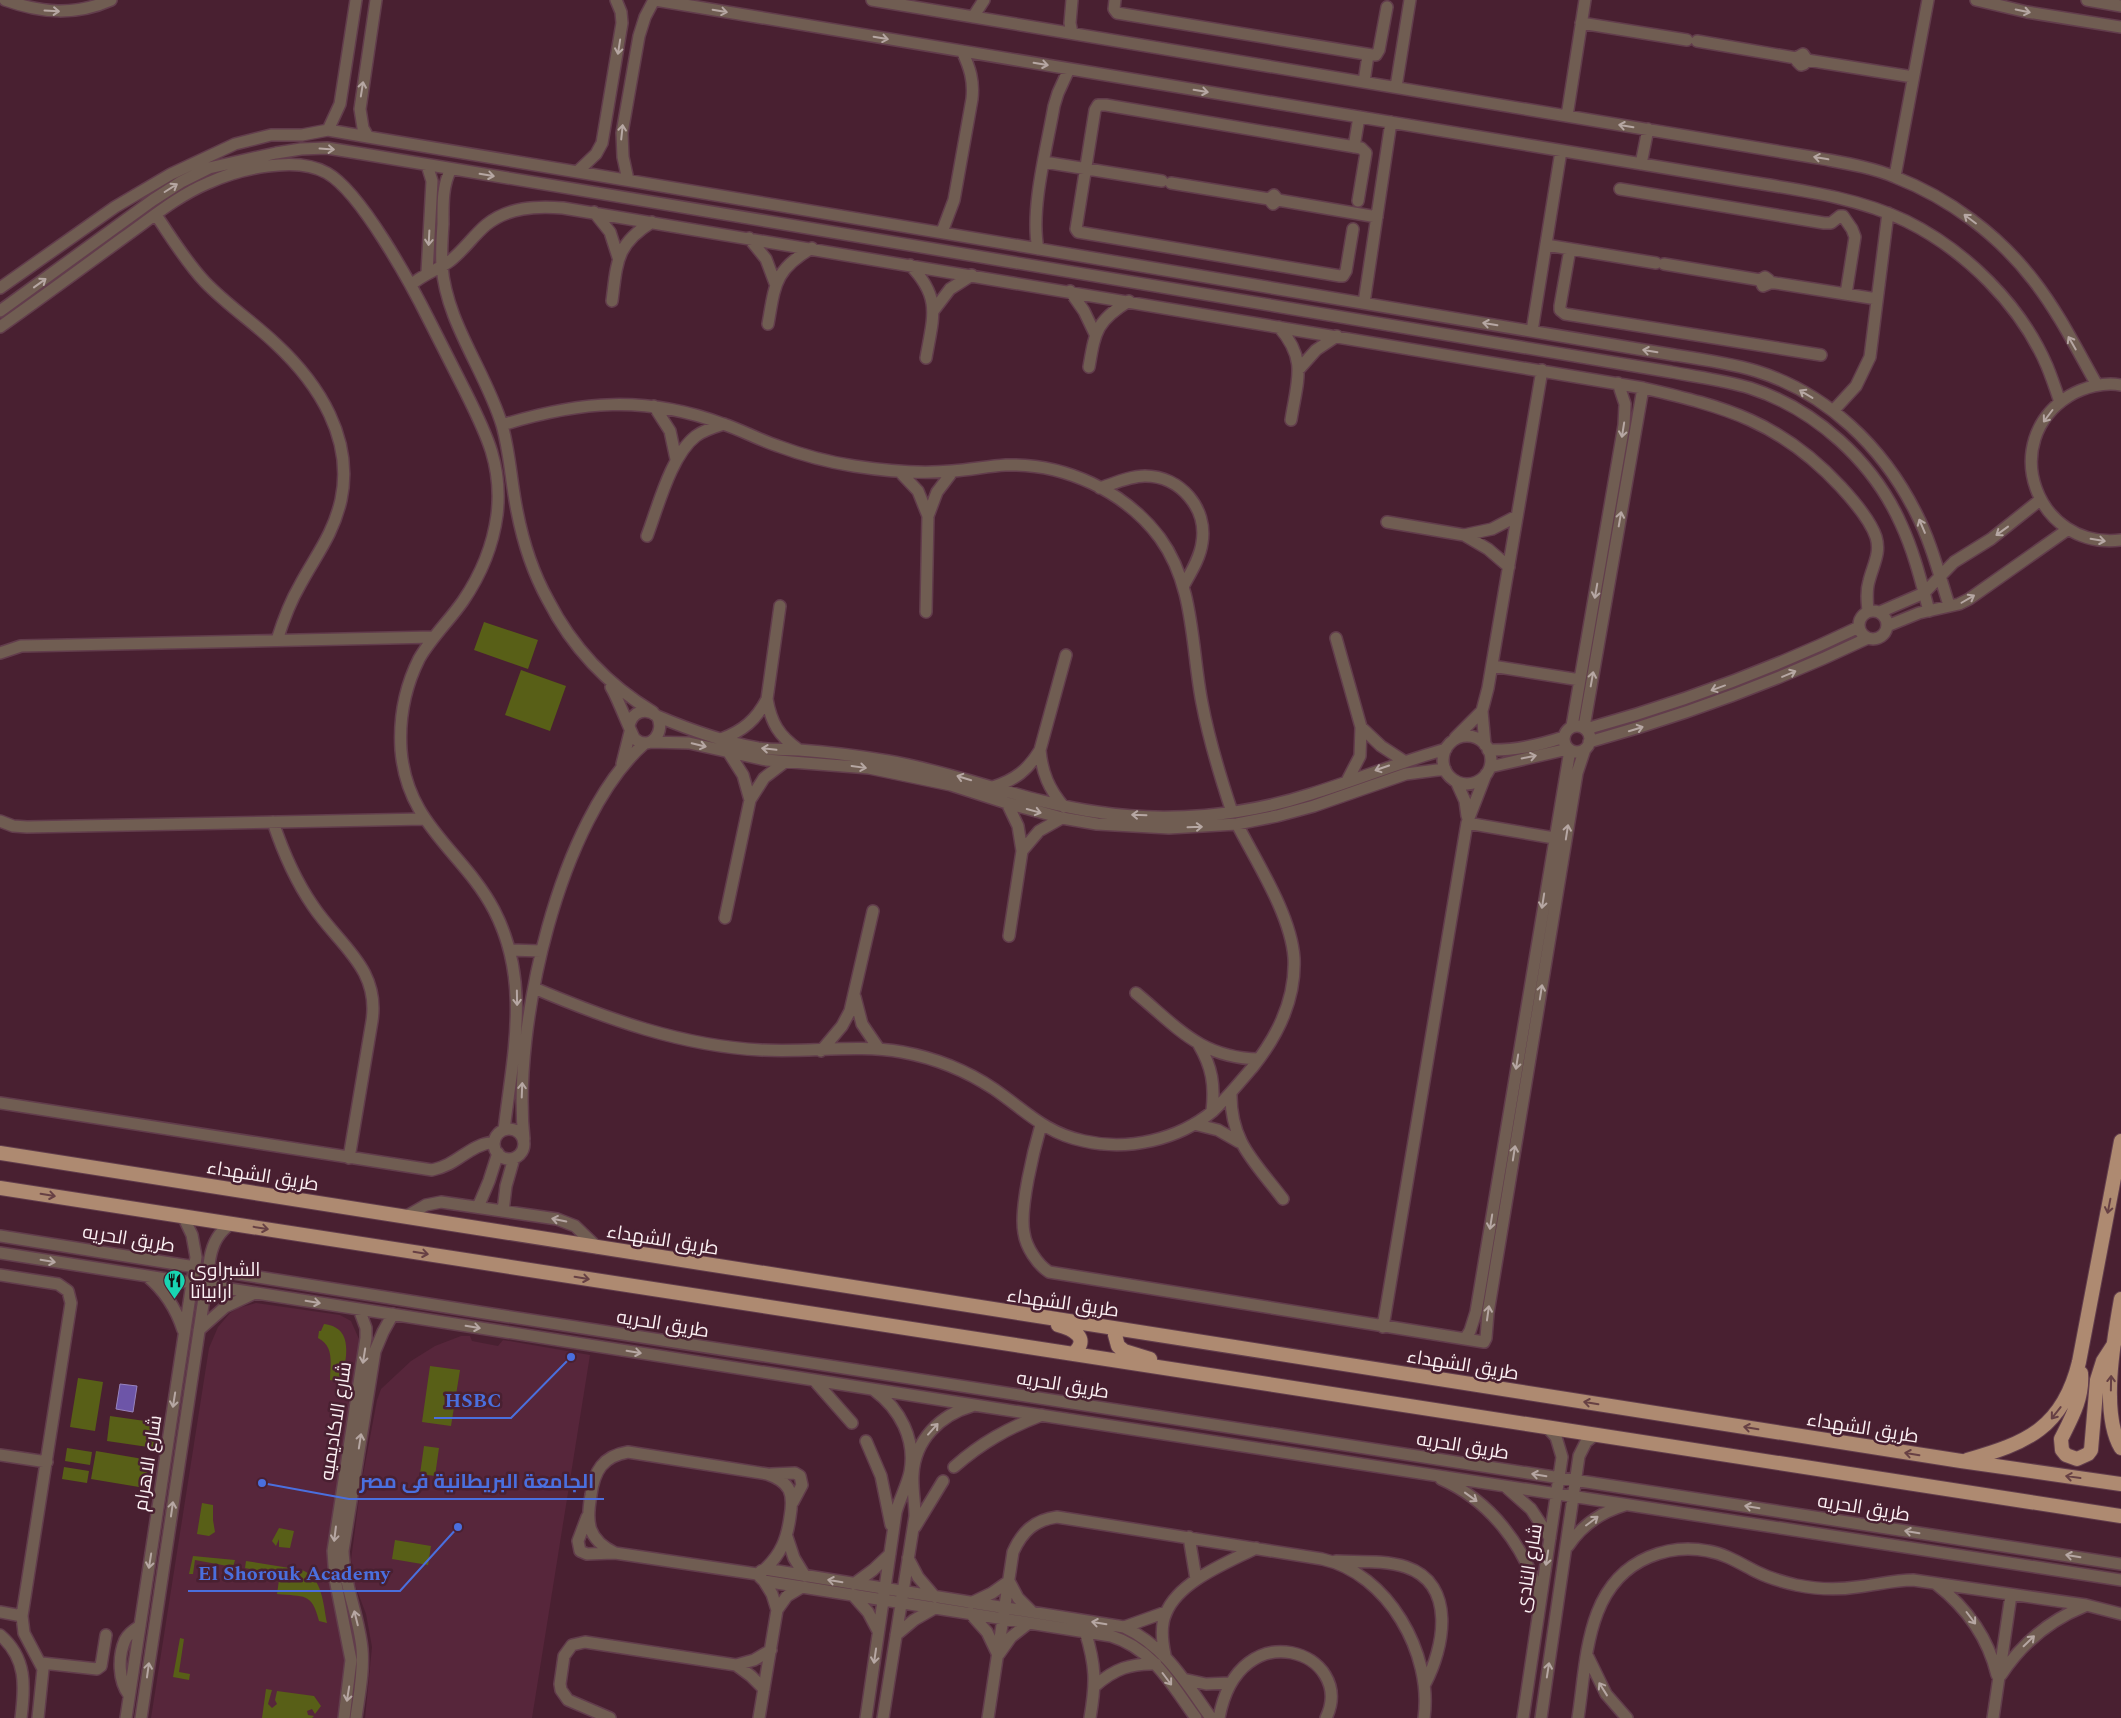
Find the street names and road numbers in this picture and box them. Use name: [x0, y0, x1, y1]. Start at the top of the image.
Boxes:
street label: طريق الشهداء: [205, 1153, 321, 1200]
street label: طريق الشهداء: [605, 1217, 721, 1264]
street label: طريق الحريه: [80, 1218, 177, 1261]
street label: طريق الشهداء: [1005, 1281, 1121, 1326]
street label: طريق الحريه: [614, 1303, 711, 1346]
street label: طريق الشهداء: [1405, 1342, 1521, 1389]
street label: شارع الاكاديميه: [313, 1360, 360, 1483]
street label: طريق الحريه: [1014, 1364, 1111, 1407]
street label: طريق الشهداء: [1805, 1405, 1921, 1452]
street label: شارع الاهرام: [127, 1413, 170, 1513]
street label: طريق الحريه: [1414, 1425, 1511, 1468]
street label: طريق الحريه: [1815, 1487, 1912, 1530]
street label: شارع النادى: [1508, 1522, 1551, 1615]

